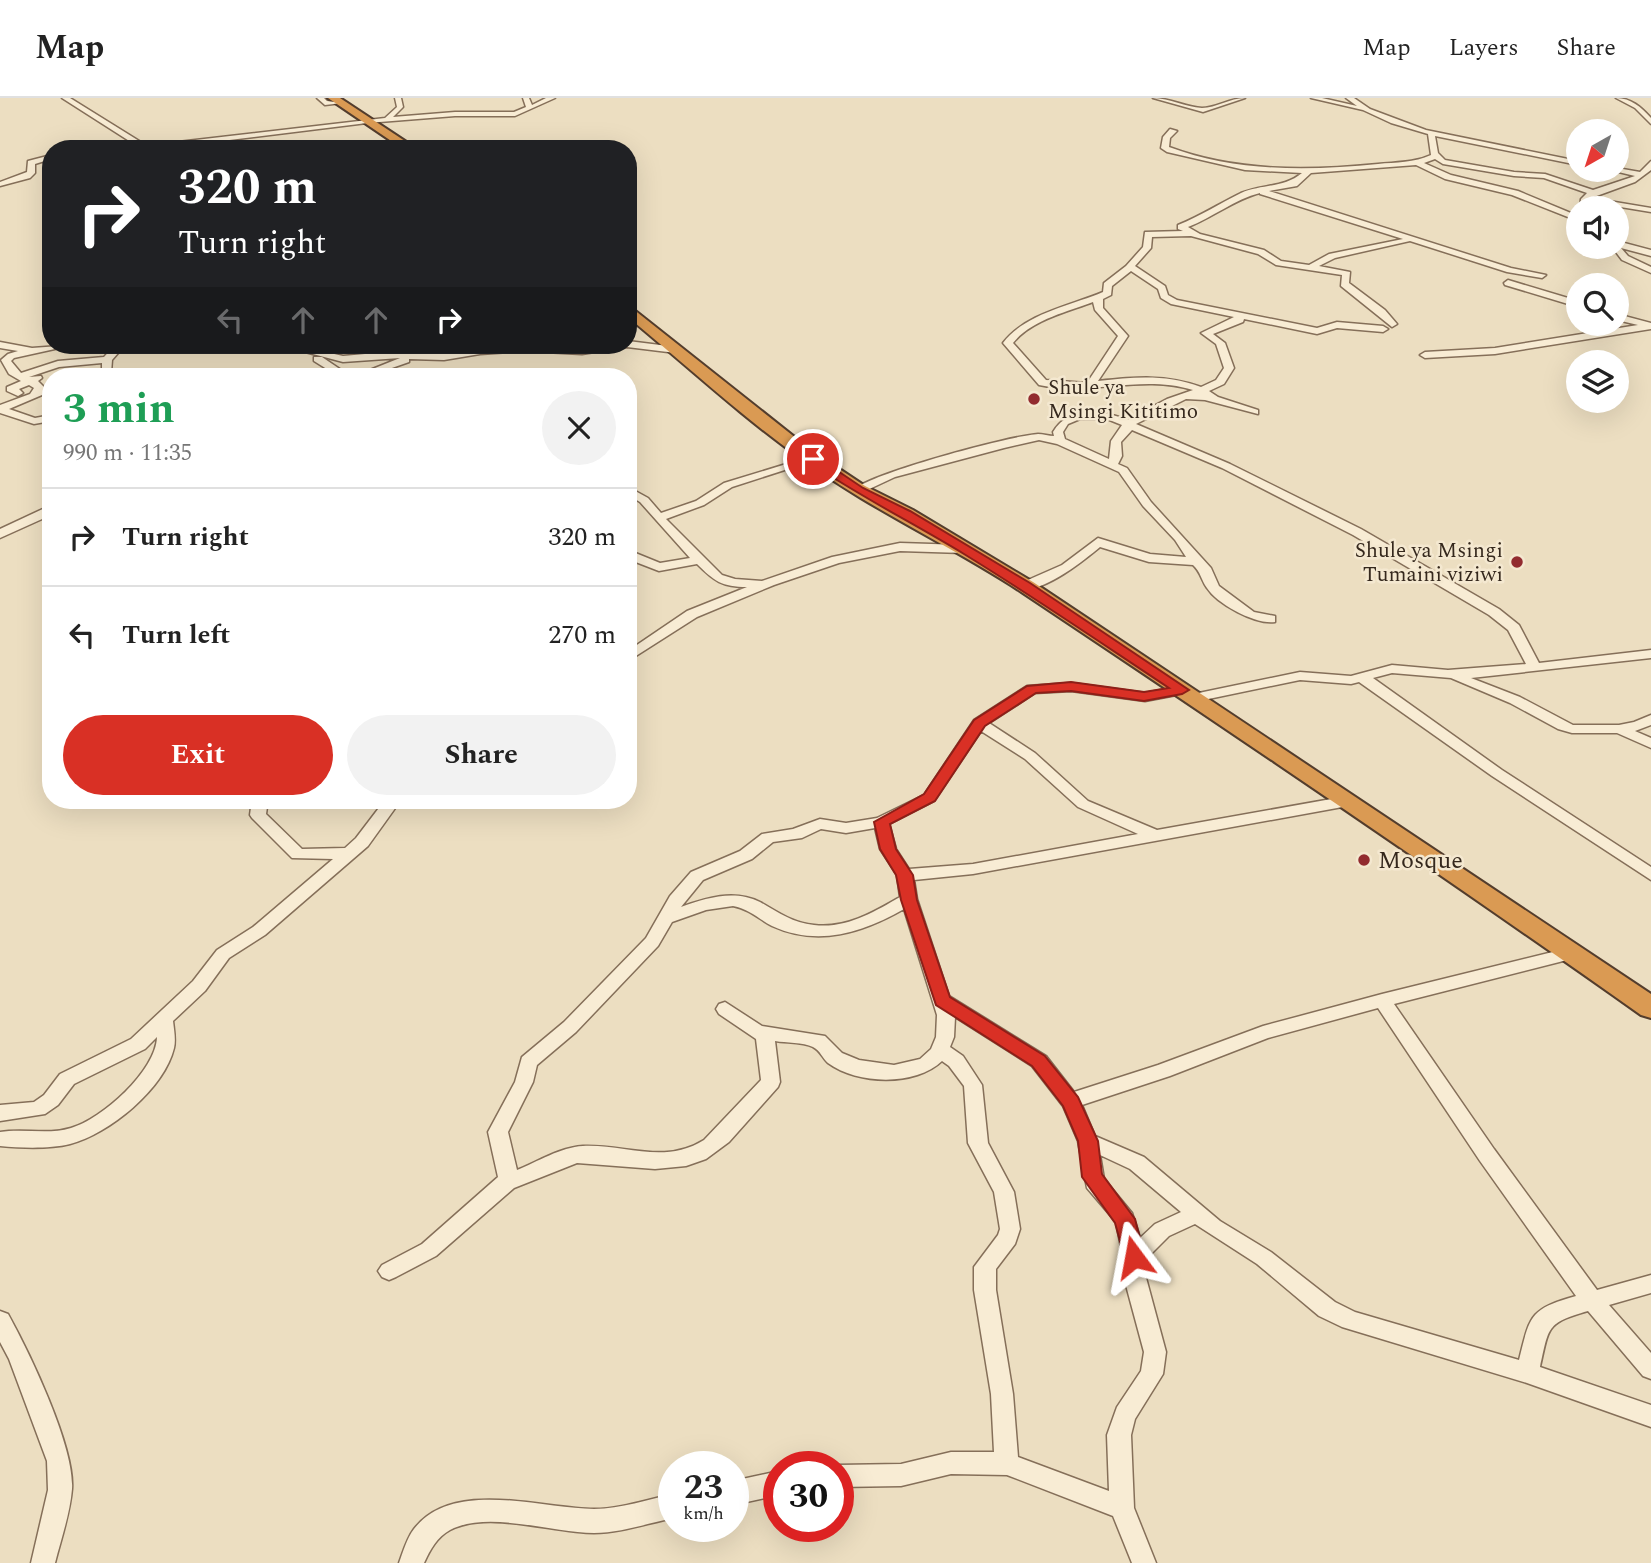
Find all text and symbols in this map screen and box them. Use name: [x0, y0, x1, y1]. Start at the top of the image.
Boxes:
text: Map: [35, 23, 104, 73]
text: Map: [1362, 30, 1411, 66]
text: Layers: [1449, 30, 1519, 66]
text: Share: [1557, 30, 1616, 66]
north arrow: [1566, 119, 1629, 182]
map controls: [1566, 119, 1629, 413]
text: 320 m: [178, 151, 317, 226]
icon: right: [63, 168, 154, 259]
button: sound: [1566, 196, 1629, 259]
text: Turn right: [178, 219, 326, 268]
button: search: [1566, 273, 1629, 336]
icon: left: [211, 301, 249, 339]
icon: ahead: [284, 301, 322, 339]
icon: ahead: [357, 301, 395, 339]
icon: right: [430, 301, 468, 339]
button: layers: [1566, 350, 1629, 413]
place label: Shule ya Msingi Kititimo: [1048, 372, 1198, 428]
text: 3 min: [63, 378, 175, 441]
button: close: [542, 391, 616, 465]
marker: Shule ya Msingi Kititimo: [1026, 391, 1042, 407]
pin: [783, 429, 843, 489]
text: 990 m · 11:35: [63, 436, 192, 471]
icon: arrive: [794, 440, 832, 478]
text: Turn right: [122, 517, 249, 557]
text: 320 m: [548, 517, 616, 557]
icon: right: [63, 518, 101, 556]
place label: Shule ya Msingi Tumaini viziwi: [1355, 535, 1503, 591]
marker: Shule ya Msingi Tumaini viziwi: [1509, 554, 1525, 570]
text: Turn left: [122, 615, 230, 655]
text: 270 m: [548, 615, 616, 655]
icon: left: [63, 616, 101, 654]
button: Exit: [63, 715, 333, 795]
button: Share: [347, 715, 616, 795]
place label: Mosque: [1378, 843, 1463, 879]
marker: Mosque: [1356, 852, 1372, 868]
position arrow: [1097, 1220, 1171, 1294]
speed limit sign: 30: [763, 1451, 854, 1542]
text: 23: [684, 1461, 723, 1514]
text: km/h: [683, 1500, 724, 1527]

